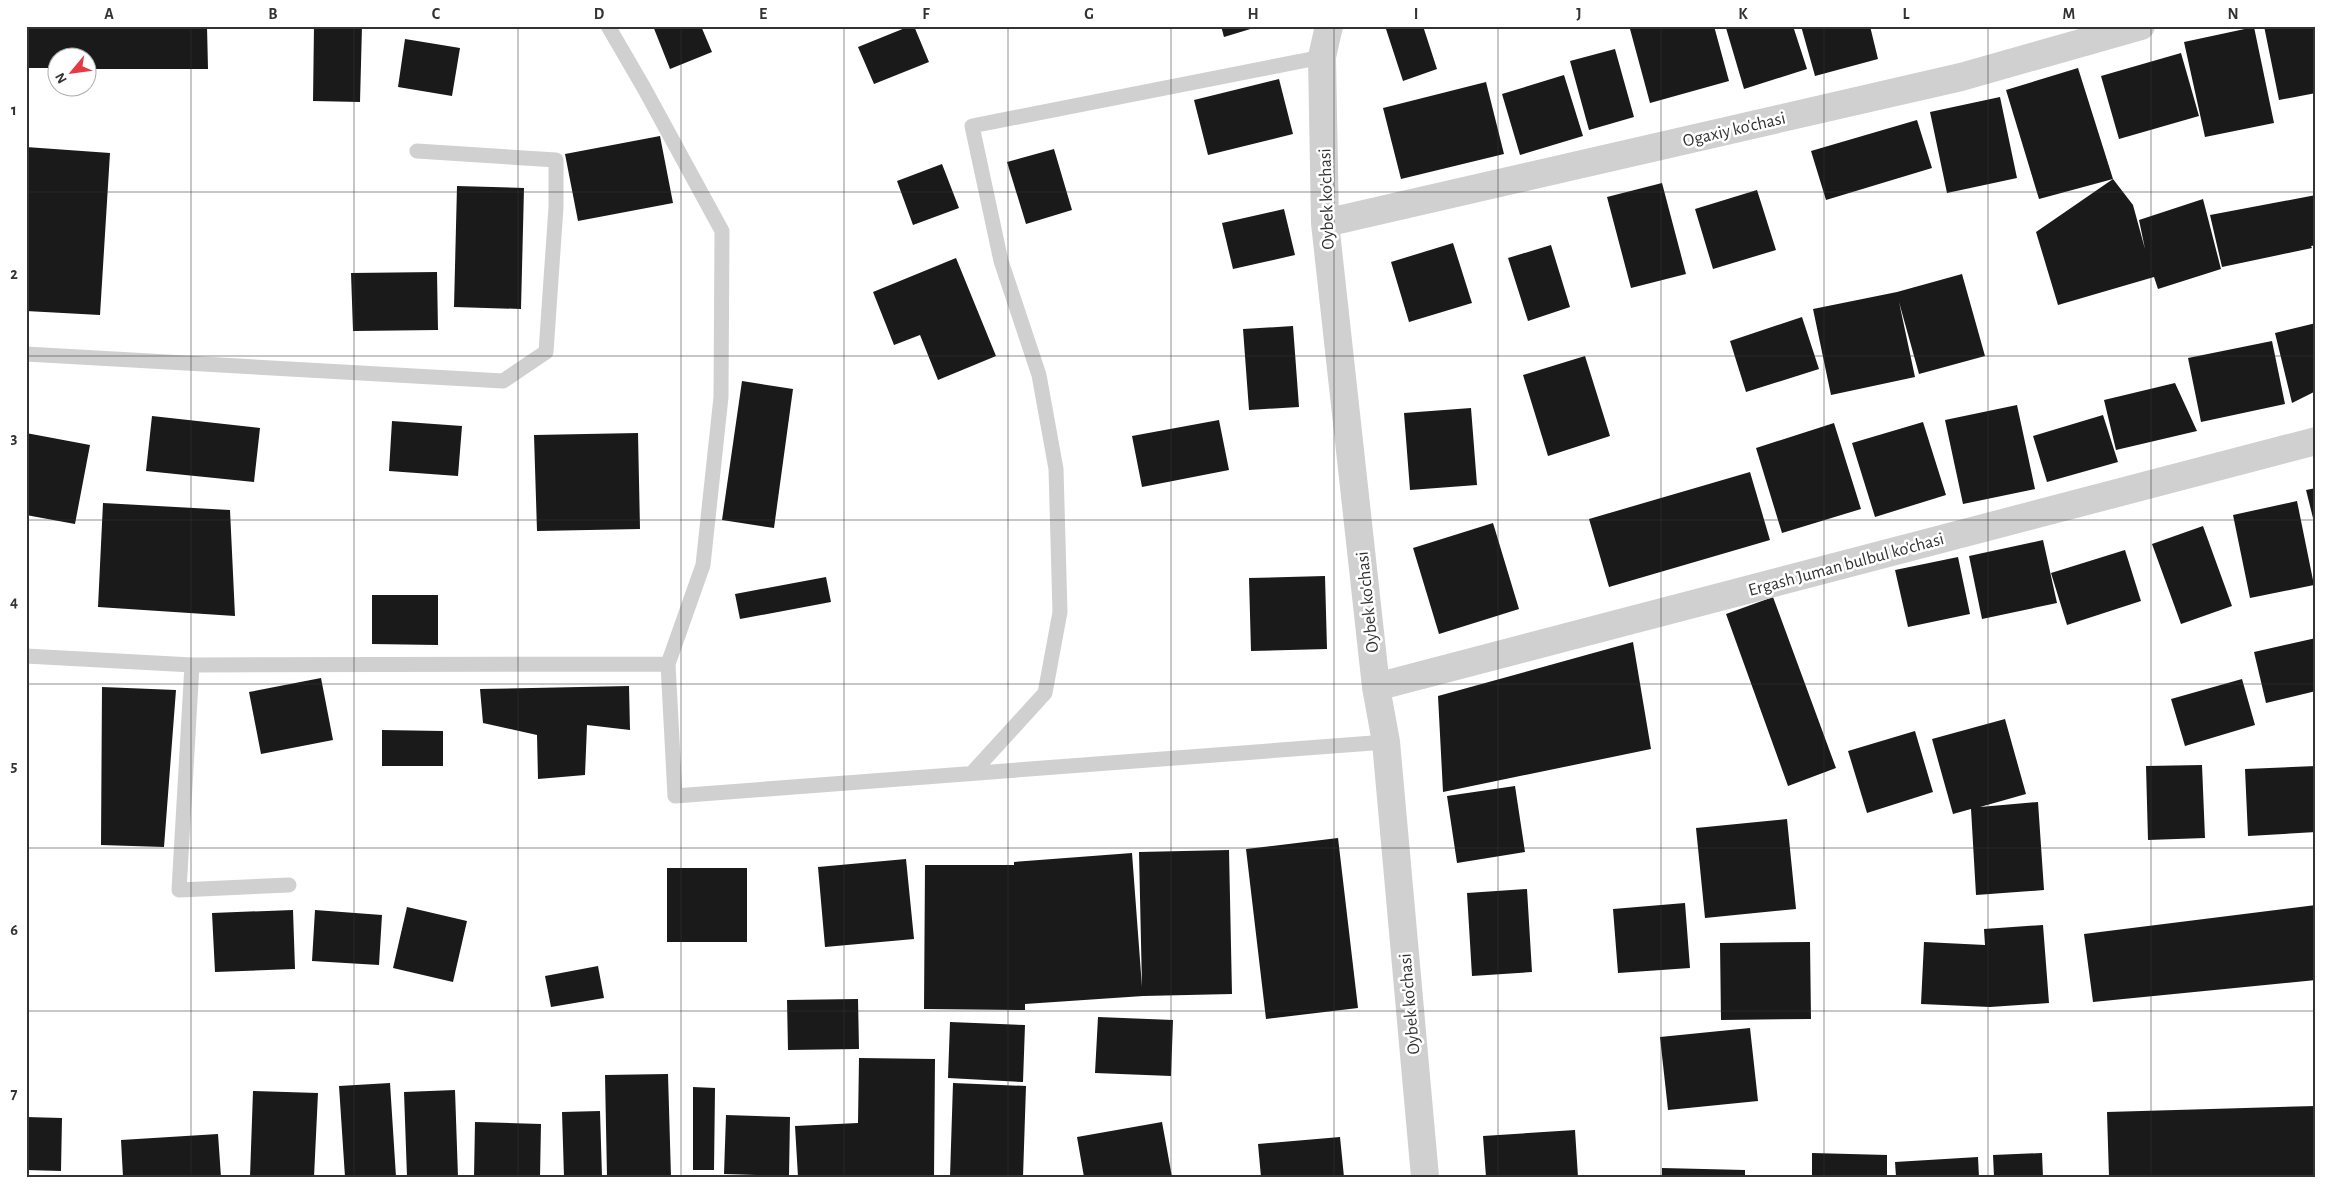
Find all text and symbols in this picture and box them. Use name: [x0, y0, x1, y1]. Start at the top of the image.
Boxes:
text: A: [104, 6, 114, 22]
text: B: [268, 6, 278, 22]
text: C: [432, 6, 441, 22]
text: D: [594, 6, 605, 22]
text: E: [759, 6, 767, 22]
text: F: [922, 6, 930, 22]
text: G: [1084, 6, 1094, 22]
text: H: [1247, 6, 1259, 22]
text: I: [1414, 6, 1418, 22]
text: J: [1576, 6, 1582, 22]
text: K: [1738, 6, 1748, 22]
text: L: [1903, 6, 1910, 22]
text: M: [2063, 6, 2075, 22]
text: N: [2227, 6, 2239, 22]
north arrow: [48, 48, 98, 98]
text: N: [53, 70, 70, 85]
text: 1: [11, 102, 17, 118]
street label: Ogaxiy ko'chasi: [1681, 109, 1787, 151]
street label: Oybek ko'chasi: [1316, 148, 1338, 250]
text: 2: [10, 266, 18, 282]
text: 3: [11, 430, 18, 446]
street label: Ergash Juman bulbul ko'chasi: [1746, 530, 1946, 600]
street label: Oybek ko'chasi: [1354, 550, 1382, 653]
text: 4: [10, 594, 18, 610]
text: 5: [11, 758, 18, 774]
text: 6: [10, 922, 18, 938]
street label: Oybek ko'chasi: [1397, 953, 1423, 1055]
text: 7: [11, 1086, 18, 1102]

